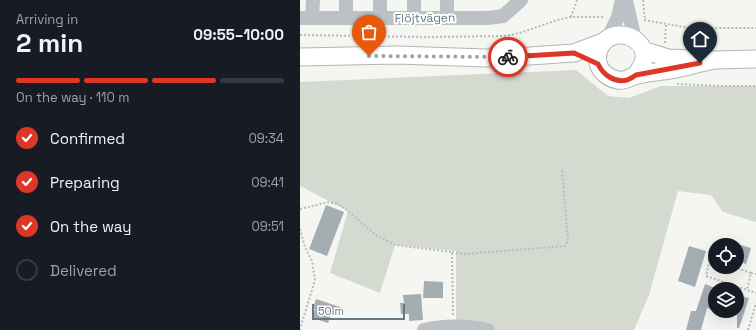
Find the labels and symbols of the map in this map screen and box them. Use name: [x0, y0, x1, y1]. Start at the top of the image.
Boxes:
street label: Flöjtvägen: [395, 9, 455, 27]
pin: [352, 15, 386, 56]
pin: [683, 22, 717, 63]
courier: [488, 37, 528, 77]
scale bar: [312, 302, 405, 321]

